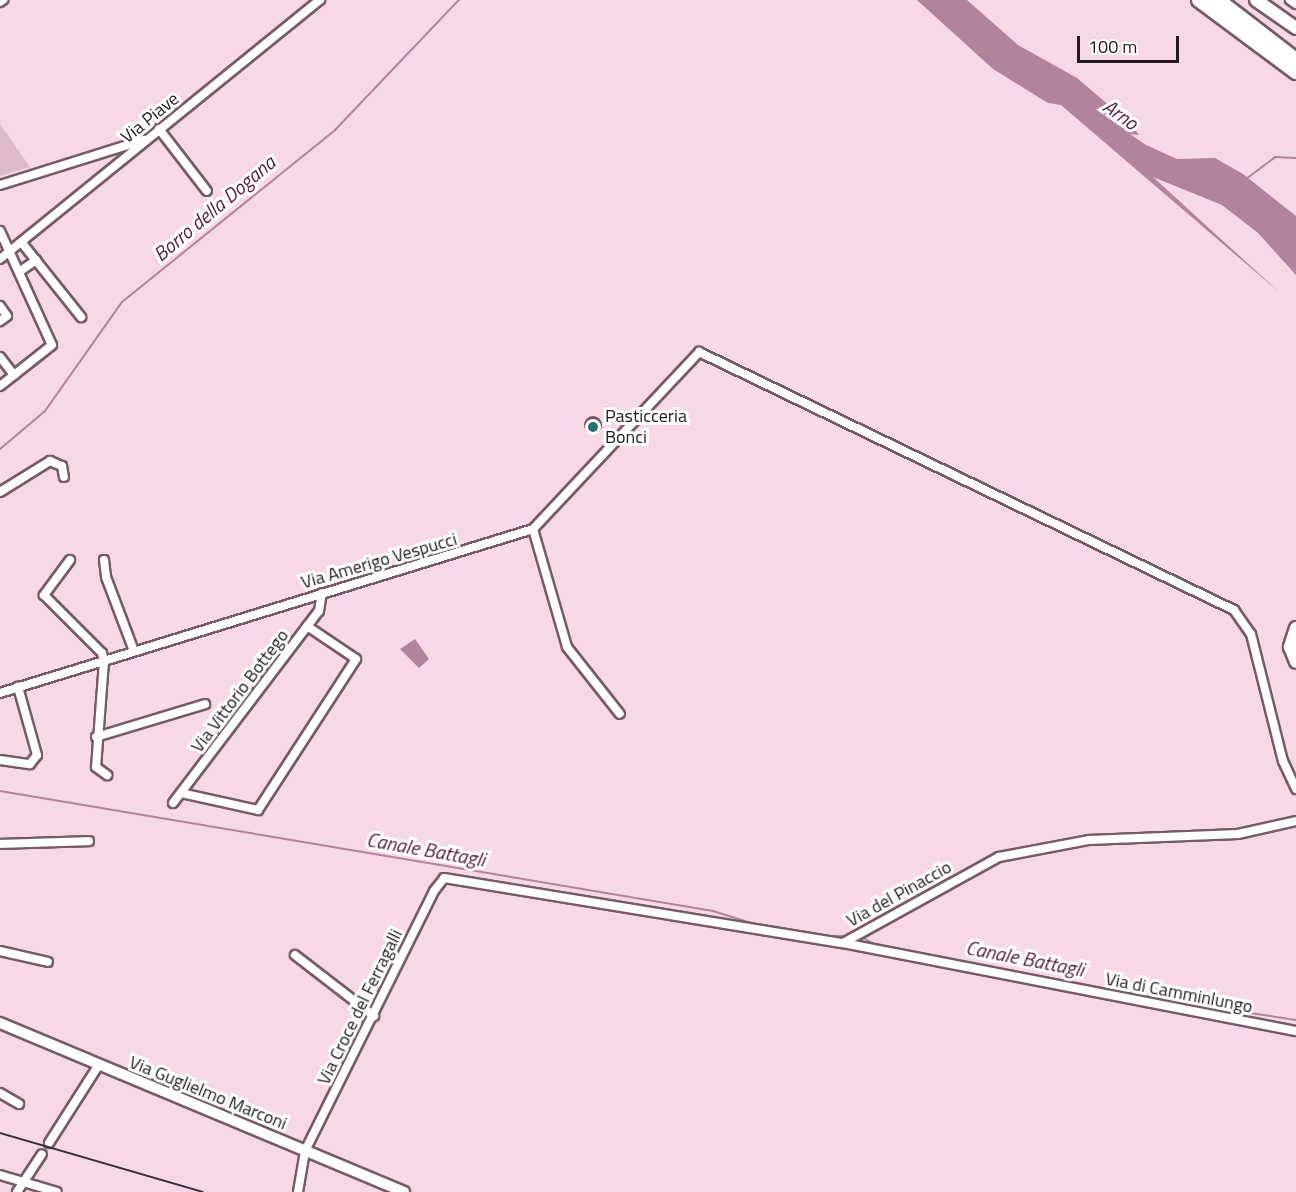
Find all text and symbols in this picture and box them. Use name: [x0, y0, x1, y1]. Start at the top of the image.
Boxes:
scale bar: [1080, 24, 1182, 62]
text: 100 m: [1088, 33, 1137, 60]
street label: Via Piave: [117, 88, 183, 148]
water label: Arno: [1099, 93, 1143, 135]
water label: Borro della Dogana: [148, 150, 280, 266]
place label: Pasticceria Bonci: [605, 406, 687, 448]
marker: Pasticceria Bonci: [586, 420, 600, 434]
street label: Via Amerigo Vespucci: [299, 528, 459, 594]
street label: Via Vittorio Bottego: [187, 625, 293, 757]
water label: Canale Battagli: [365, 827, 487, 871]
street label: Via del Pinaccio: [843, 856, 955, 932]
street label: Via Croce del Ferragalli: [313, 926, 407, 1088]
water label: Canale Battagli: [964, 935, 1086, 981]
street label: Via di Camminlungo: [1104, 968, 1254, 1018]
street label: Via Guglielmo Marconi: [126, 1051, 290, 1135]

